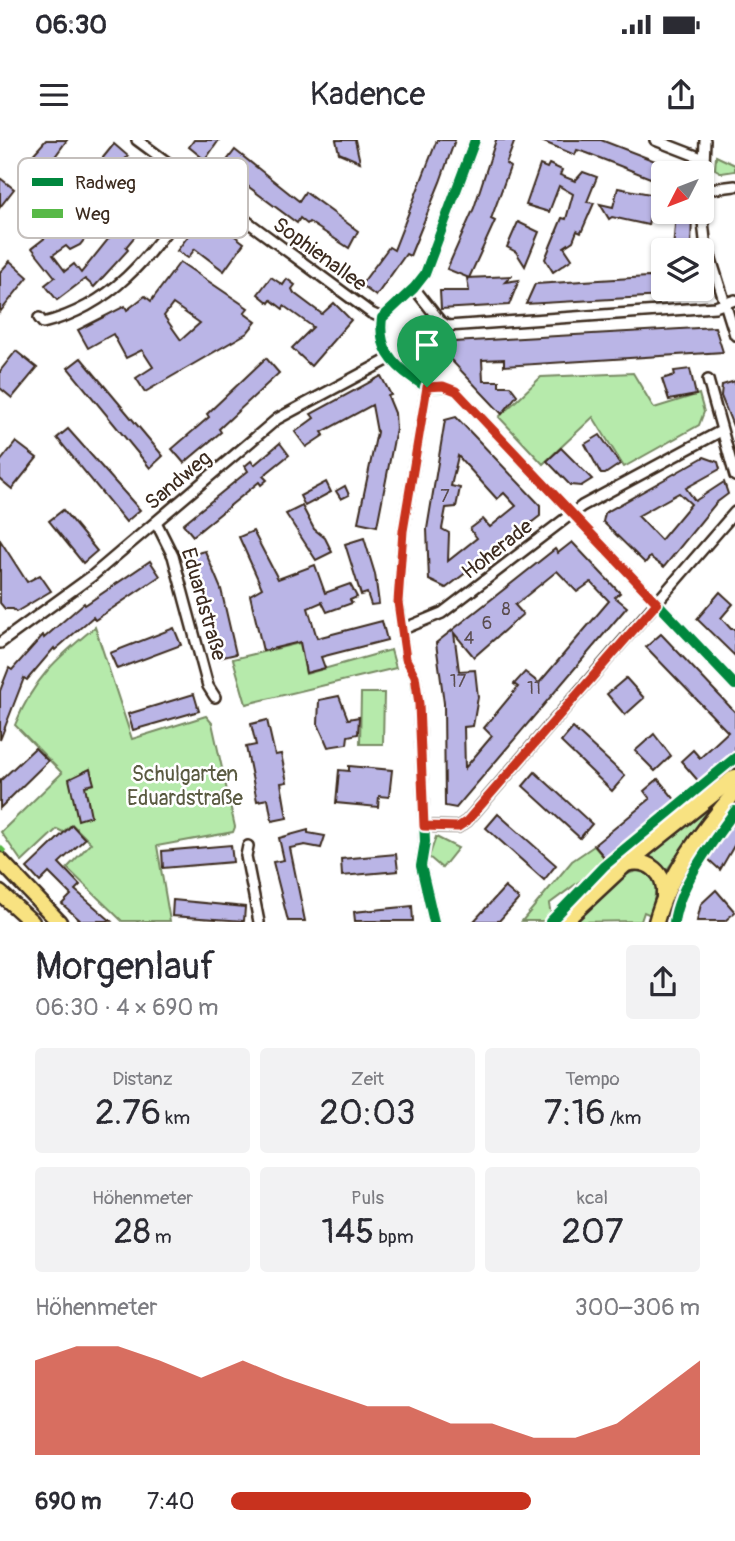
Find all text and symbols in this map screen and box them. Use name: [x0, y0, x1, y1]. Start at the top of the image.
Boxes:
text: 06:30: [35, 9, 107, 41]
text: Kadence: [310, 75, 425, 115]
icon: menu: [35, 76, 73, 114]
icon: share: [662, 76, 700, 114]
legend: [18, 158, 248, 238]
north arrow: [651, 161, 714, 224]
map controls: [651, 161, 714, 301]
text: Radweg: [75, 171, 136, 195]
text: Weg: [75, 202, 110, 226]
street label: Sophienallee: [267, 211, 373, 298]
button: layers: [651, 238, 714, 301]
pin: [397, 315, 457, 387]
icon: arrive: [408, 326, 446, 364]
street label: Sandweg: [140, 445, 217, 516]
house number: 7: [440, 485, 450, 508]
street label: Hoherade: [456, 513, 539, 586]
street label: Eduardstraße: [175, 545, 233, 664]
house number: 8: [501, 598, 511, 621]
house number: 6: [482, 612, 492, 635]
house number: 4: [464, 627, 475, 650]
house number: 17: [450, 670, 467, 693]
house number: 11: [527, 677, 541, 700]
park label: Schulgarten Eduardstraße: [127, 761, 244, 812]
text: Morgenlauf: [35, 943, 215, 991]
button: share: [626, 945, 700, 1019]
text: 06:30 · 4 × 690 m: [35, 993, 219, 1022]
text: Distanz: [112, 1067, 173, 1091]
text: Zeit: [351, 1067, 384, 1091]
text: Tempo: [565, 1067, 620, 1091]
text: 2.76: [95, 1091, 161, 1135]
text: 20:03: [319, 1091, 416, 1135]
text: 7:16: [544, 1091, 606, 1135]
text: km: [161, 1106, 190, 1130]
text: /km: [606, 1106, 641, 1130]
text: Höhenmeter: [92, 1186, 193, 1210]
text: Puls: [351, 1186, 384, 1210]
text: kcal: [577, 1186, 608, 1210]
text: 28: [113, 1210, 151, 1254]
text: 145: [321, 1210, 374, 1254]
text: 207: [562, 1210, 624, 1254]
text: m: [151, 1225, 172, 1249]
text: bpm: [374, 1225, 414, 1249]
text: Höhenmeter: [35, 1293, 157, 1322]
text: 300–306 m: [575, 1293, 700, 1322]
text: 690 m: [35, 1487, 101, 1516]
text: 7:40: [147, 1487, 194, 1516]

